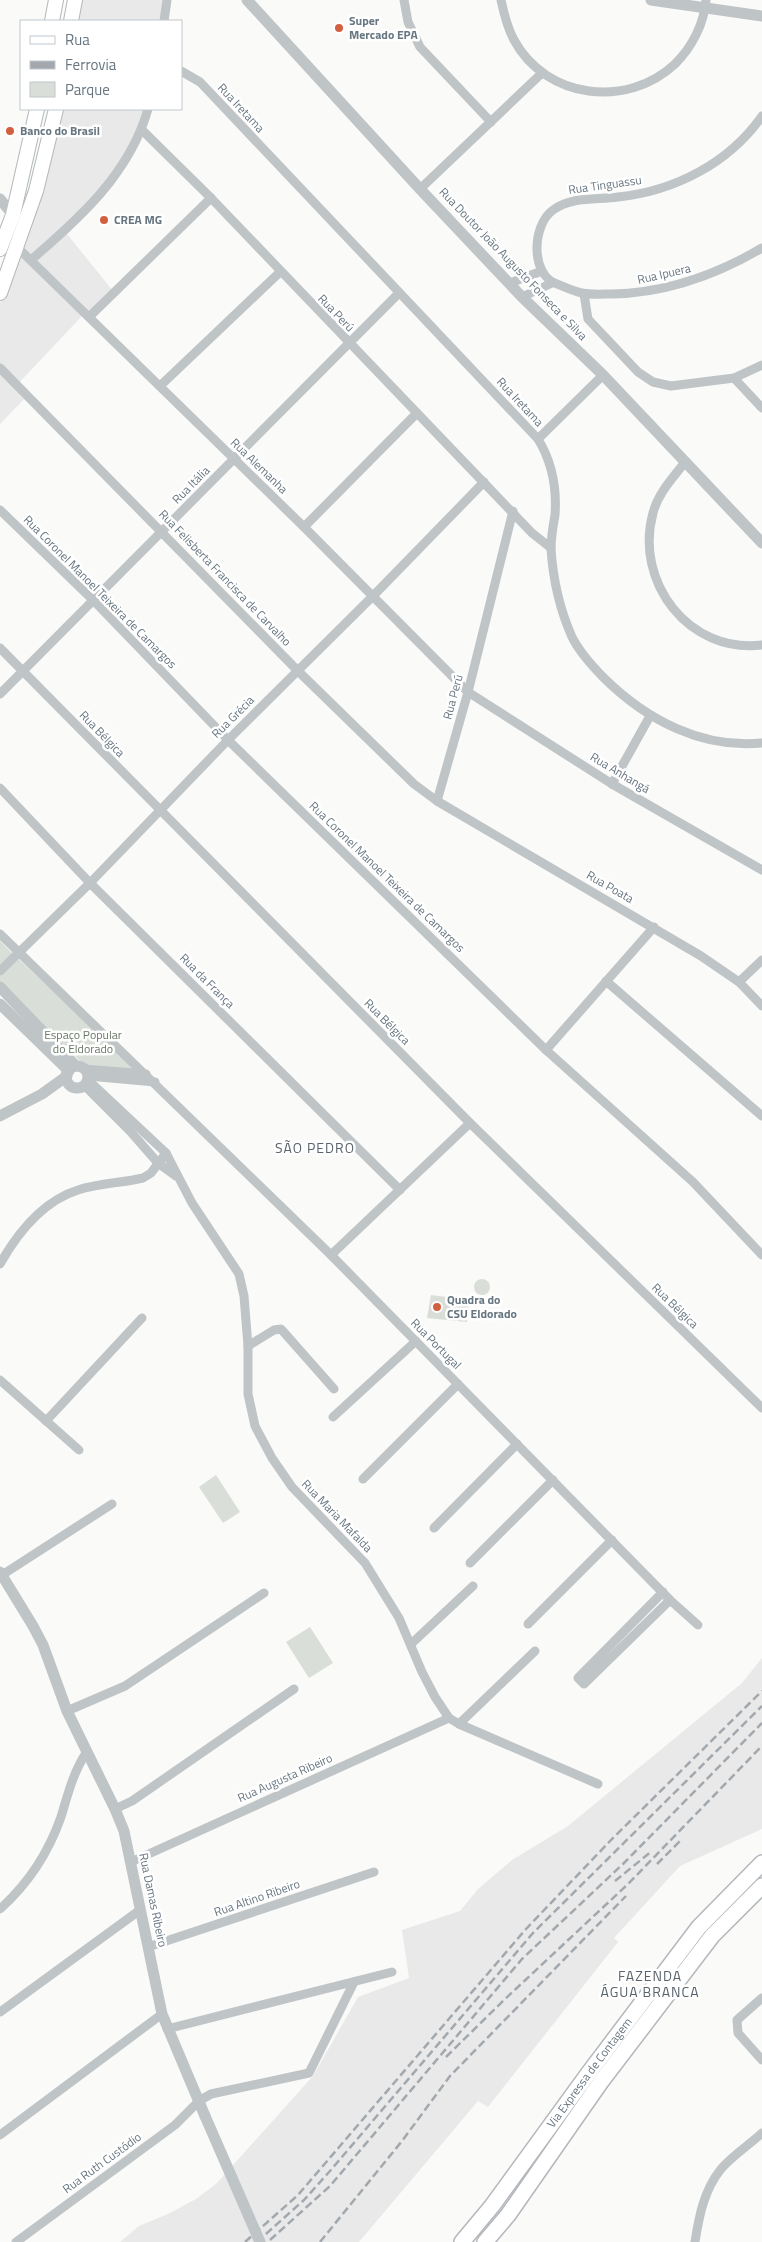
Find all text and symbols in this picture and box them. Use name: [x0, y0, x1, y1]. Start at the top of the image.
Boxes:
place label: Super Mercado EPA: [349, 11, 418, 44]
legend: [20, 20, 182, 110]
marker: Super Mercado EPA: [333, 22, 345, 34]
text: Rua: [65, 28, 90, 51]
text: Ferrovia: [65, 53, 117, 76]
text: Parque: [65, 78, 110, 101]
street label: Rua Iretama: [213, 79, 269, 137]
place label: Banco do Brasil: [20, 121, 100, 140]
marker: Banco do Brasil: [4, 125, 16, 137]
street label: Rua Tinguassu: [567, 170, 643, 199]
street label: Rua Doutor João Augusto Fonseca e Silva: [435, 183, 592, 345]
place label: CREA MG: [114, 210, 162, 229]
marker: CREA MG: [98, 214, 110, 226]
street label: Rua Ipuera: [635, 258, 692, 289]
street label: Rua Perú: [314, 289, 359, 336]
street label: Rua Iretama: [492, 373, 548, 431]
street label: Rua Alemanha: [226, 433, 292, 498]
street label: Rua Itália: [167, 461, 214, 508]
street label: Rua Felisberta Francisca de Carvalho: [155, 505, 296, 650]
street label: Rua Coronel Manoel Teixeira de Camargos: [19, 511, 182, 673]
street label: Rua Perú: [437, 672, 468, 722]
street label: Rua Grécia: [207, 691, 258, 742]
street label: Rua Bélgica: [75, 706, 130, 761]
street label: Rua Anhangá: [587, 747, 654, 798]
street label: Rua Coronel Manoel Teixeira de Camargos: [305, 797, 470, 957]
street label: Rua Poata: [583, 865, 638, 908]
street label: Rua da França: [175, 949, 239, 1013]
street label: Rua Bélgica: [360, 994, 415, 1049]
park label: Espaço Popular do Eldorado: [44, 1025, 122, 1058]
district label: SÃO PEDRO: [275, 1137, 355, 1158]
street label: Rua Bélgica: [648, 1278, 703, 1333]
place label: Quadra do CSU Eldorado: [447, 1290, 517, 1323]
marker: Quadra do CSU Eldorado: [431, 1301, 443, 1313]
street label: Rua Portugal: [406, 1314, 466, 1374]
street label: Rua Maria Mafalda: [297, 1475, 377, 1556]
street label: Rua Augusta Ribeiro: [234, 1748, 335, 1807]
street label: Rua Damas Ribeiro: [134, 1851, 173, 1949]
street label: Rua Altino Ribeiro: [211, 1874, 302, 1921]
district label: FAZENDA ÁGUA BRANCA: [600, 1965, 700, 2002]
street label: Via Expressa de Contagem: [542, 2013, 637, 2132]
street label: Rua Ruth Custódio: [58, 2127, 145, 2198]

